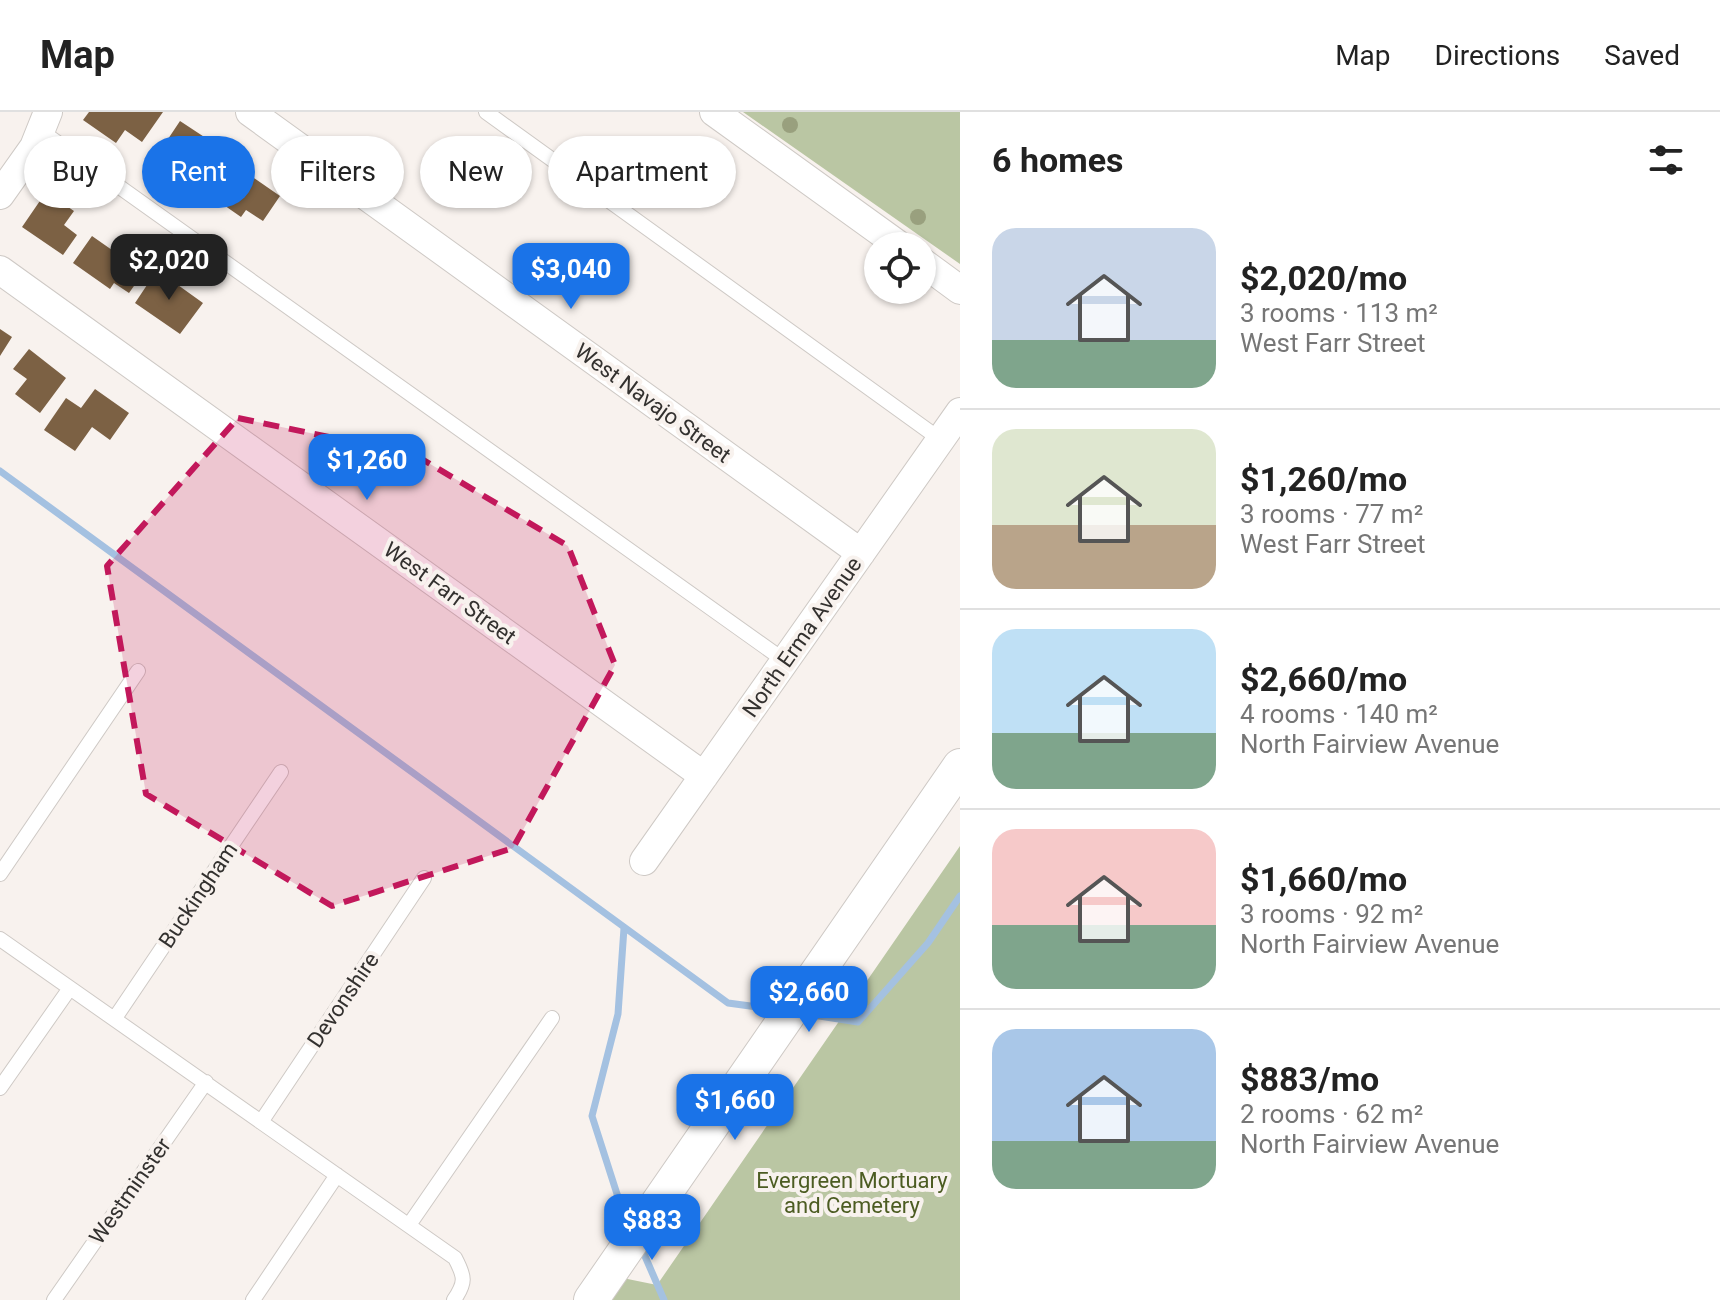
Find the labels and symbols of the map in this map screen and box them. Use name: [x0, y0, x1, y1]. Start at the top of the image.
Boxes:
pin: $2,020: [104, 234, 234, 302]
pin: $3,040: [506, 243, 636, 311]
street label: West Navajo Street: [570, 338, 736, 468]
pin: $1,260: [302, 434, 432, 502]
street label: West Farr Street: [379, 537, 521, 649]
street label: North Erma Avenue: [737, 552, 867, 722]
street label: Buckingham: [154, 838, 242, 952]
street label: Devonshire: [302, 948, 384, 1052]
pin: $2,660: [744, 966, 874, 1034]
pin: $1,660: [670, 1074, 800, 1142]
street label: Westminster: [84, 1133, 176, 1249]
park label: Evergreen Mortuary and Cemetery: [756, 1168, 948, 1218]
pin: $883: [605, 1194, 699, 1262]

